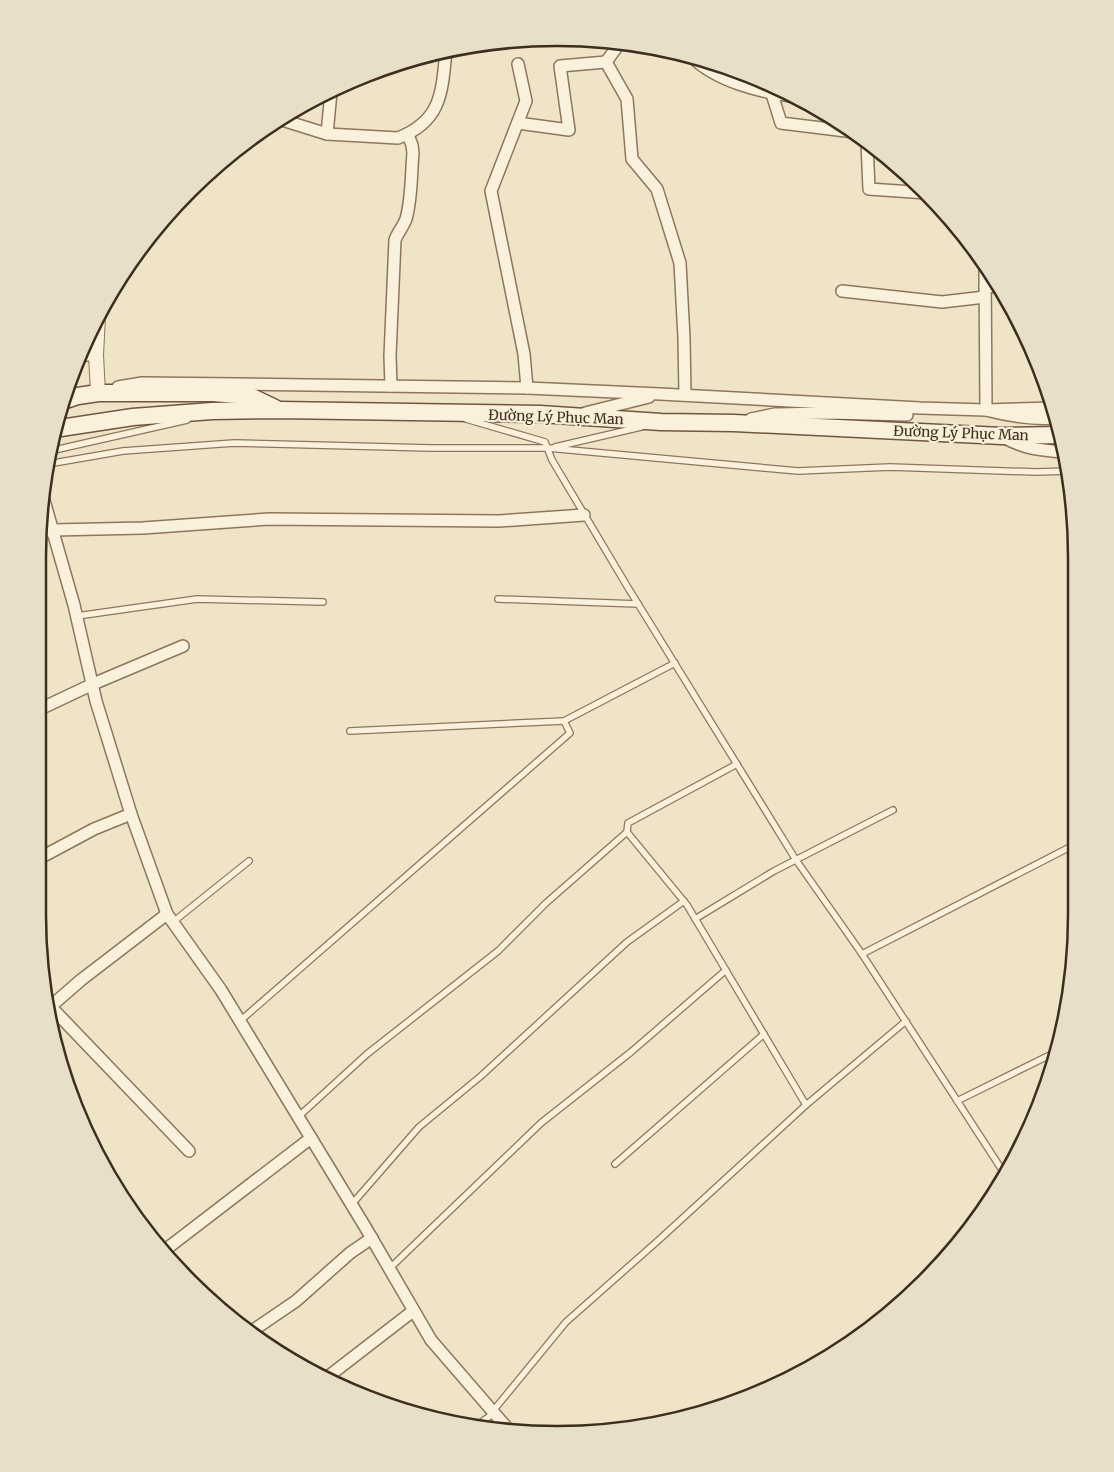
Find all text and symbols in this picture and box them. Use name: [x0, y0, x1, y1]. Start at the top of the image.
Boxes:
street label: Đường Lý Phục Man: [488, 406, 624, 428]
street label: Đường Lý Phục Man: [893, 422, 1029, 444]

